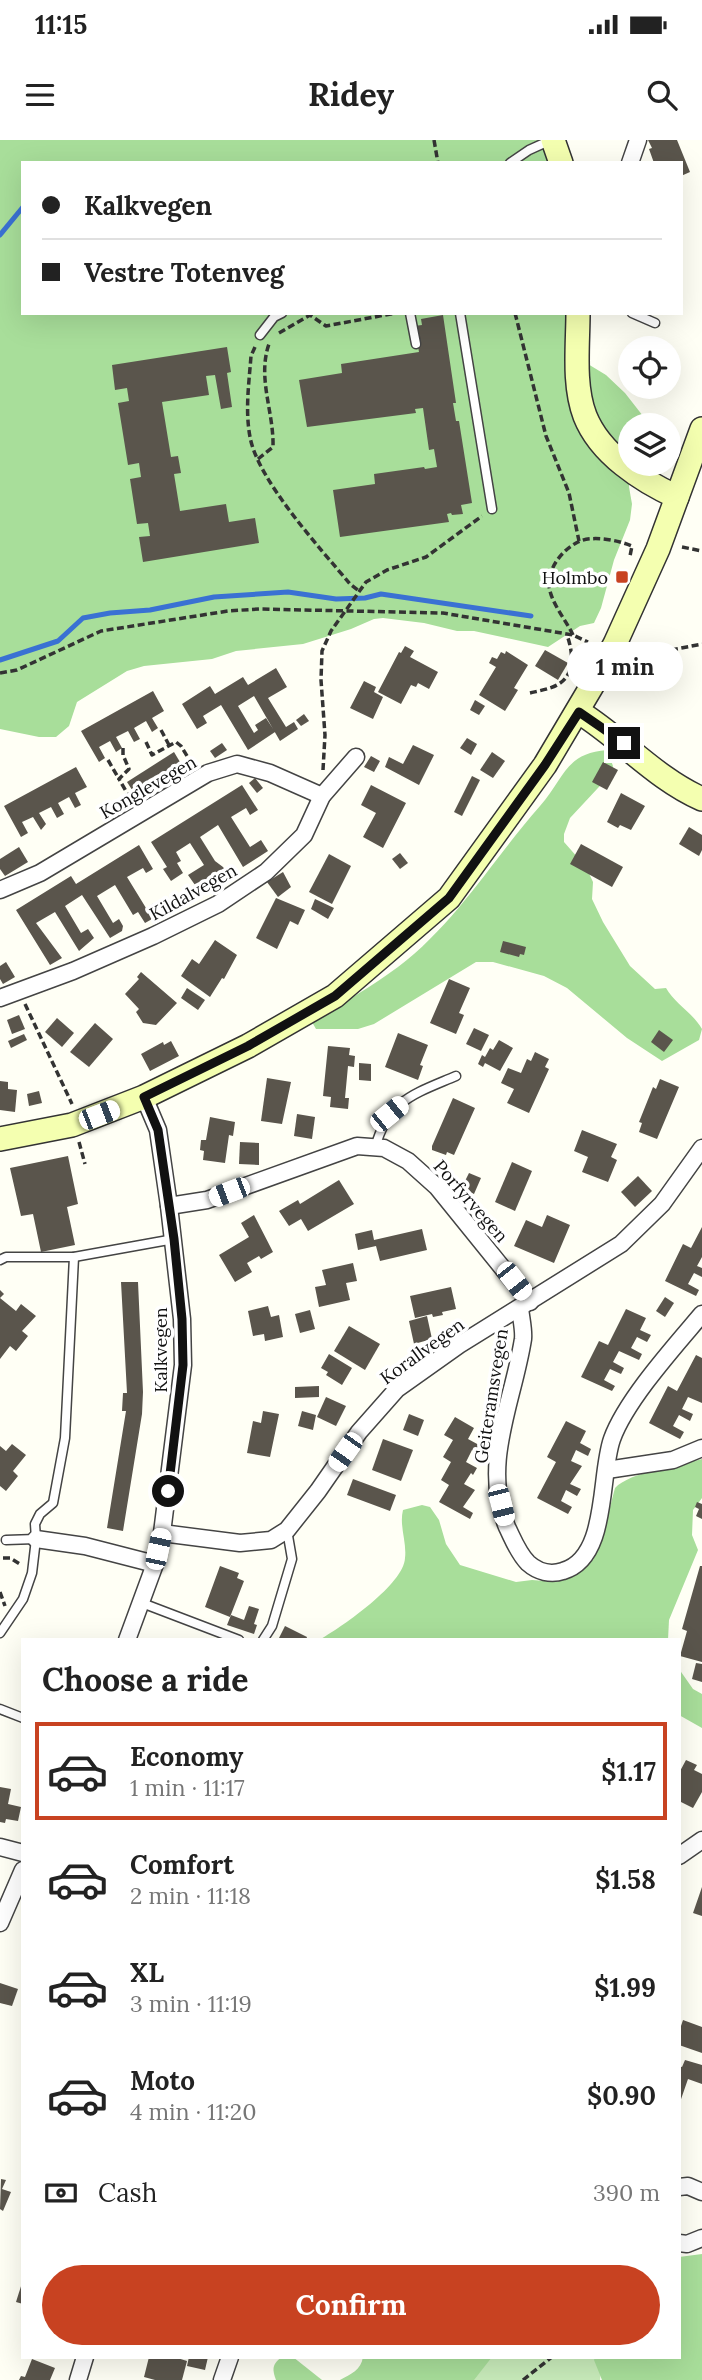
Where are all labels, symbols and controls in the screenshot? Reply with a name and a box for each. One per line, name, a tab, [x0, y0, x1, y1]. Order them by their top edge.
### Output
text: 11:15	[35, 8, 87, 41]
text: Ridey	[308, 74, 394, 115]
icon: menu	[21, 76, 59, 114]
icon: search	[643, 76, 681, 114]
text: Kalkvegen	[84, 189, 212, 222]
text: Vestre Totenveg	[84, 256, 284, 289]
map controls	[618, 336, 681, 476]
button: locate	[618, 336, 681, 399]
button: layers	[618, 413, 681, 476]
place label: Holmbo	[542, 566, 608, 589]
marker: Holmbo	[614, 569, 630, 585]
callout: 1 min	[566, 642, 682, 690]
text: 1 min	[596, 652, 654, 681]
route end	[608, 727, 640, 759]
street label: Konglevegen	[96, 750, 200, 824]
street label: Kildalvegen	[145, 859, 241, 925]
car	[367, 1093, 412, 1135]
car	[76, 1098, 123, 1132]
street label: Porfyrvegen	[429, 1155, 513, 1247]
car	[206, 1175, 253, 1209]
car	[493, 1258, 536, 1304]
street label: Kalkvegen	[149, 1307, 172, 1393]
street label: Korallvegen	[375, 1313, 469, 1389]
street label: Geiteramsvegen	[469, 1327, 513, 1465]
car	[325, 1429, 366, 1475]
route start	[152, 1475, 184, 1507]
car	[486, 1482, 517, 1528]
car	[144, 1526, 173, 1572]
text: Choose a ride	[42, 1659, 249, 1700]
icon: car	[46, 1740, 109, 1803]
text: Economy	[130, 1740, 243, 1773]
text: $1.17	[601, 1755, 656, 1788]
text: 1 min · 11:17	[130, 1773, 245, 1802]
icon: car	[46, 1848, 109, 1911]
text: Comfort	[130, 1848, 234, 1881]
text: $1.58	[595, 1863, 656, 1896]
text: 2 min · 11:18	[130, 1881, 251, 1910]
icon: car	[46, 1956, 109, 2019]
text: XL	[130, 1956, 164, 1989]
text: $1.99	[594, 1971, 656, 2004]
text: 3 min · 11:19	[130, 1989, 252, 2018]
icon: car	[46, 2064, 109, 2127]
text: Moto	[130, 2064, 195, 2097]
text: $0.90	[587, 2079, 656, 2112]
text: 4 min · 11:20	[130, 2097, 256, 2126]
icon: cash	[42, 2174, 80, 2212]
text: Cash	[98, 2176, 157, 2209]
text: 390 m	[593, 2178, 660, 2207]
button: Confirm	[42, 2265, 660, 2345]

